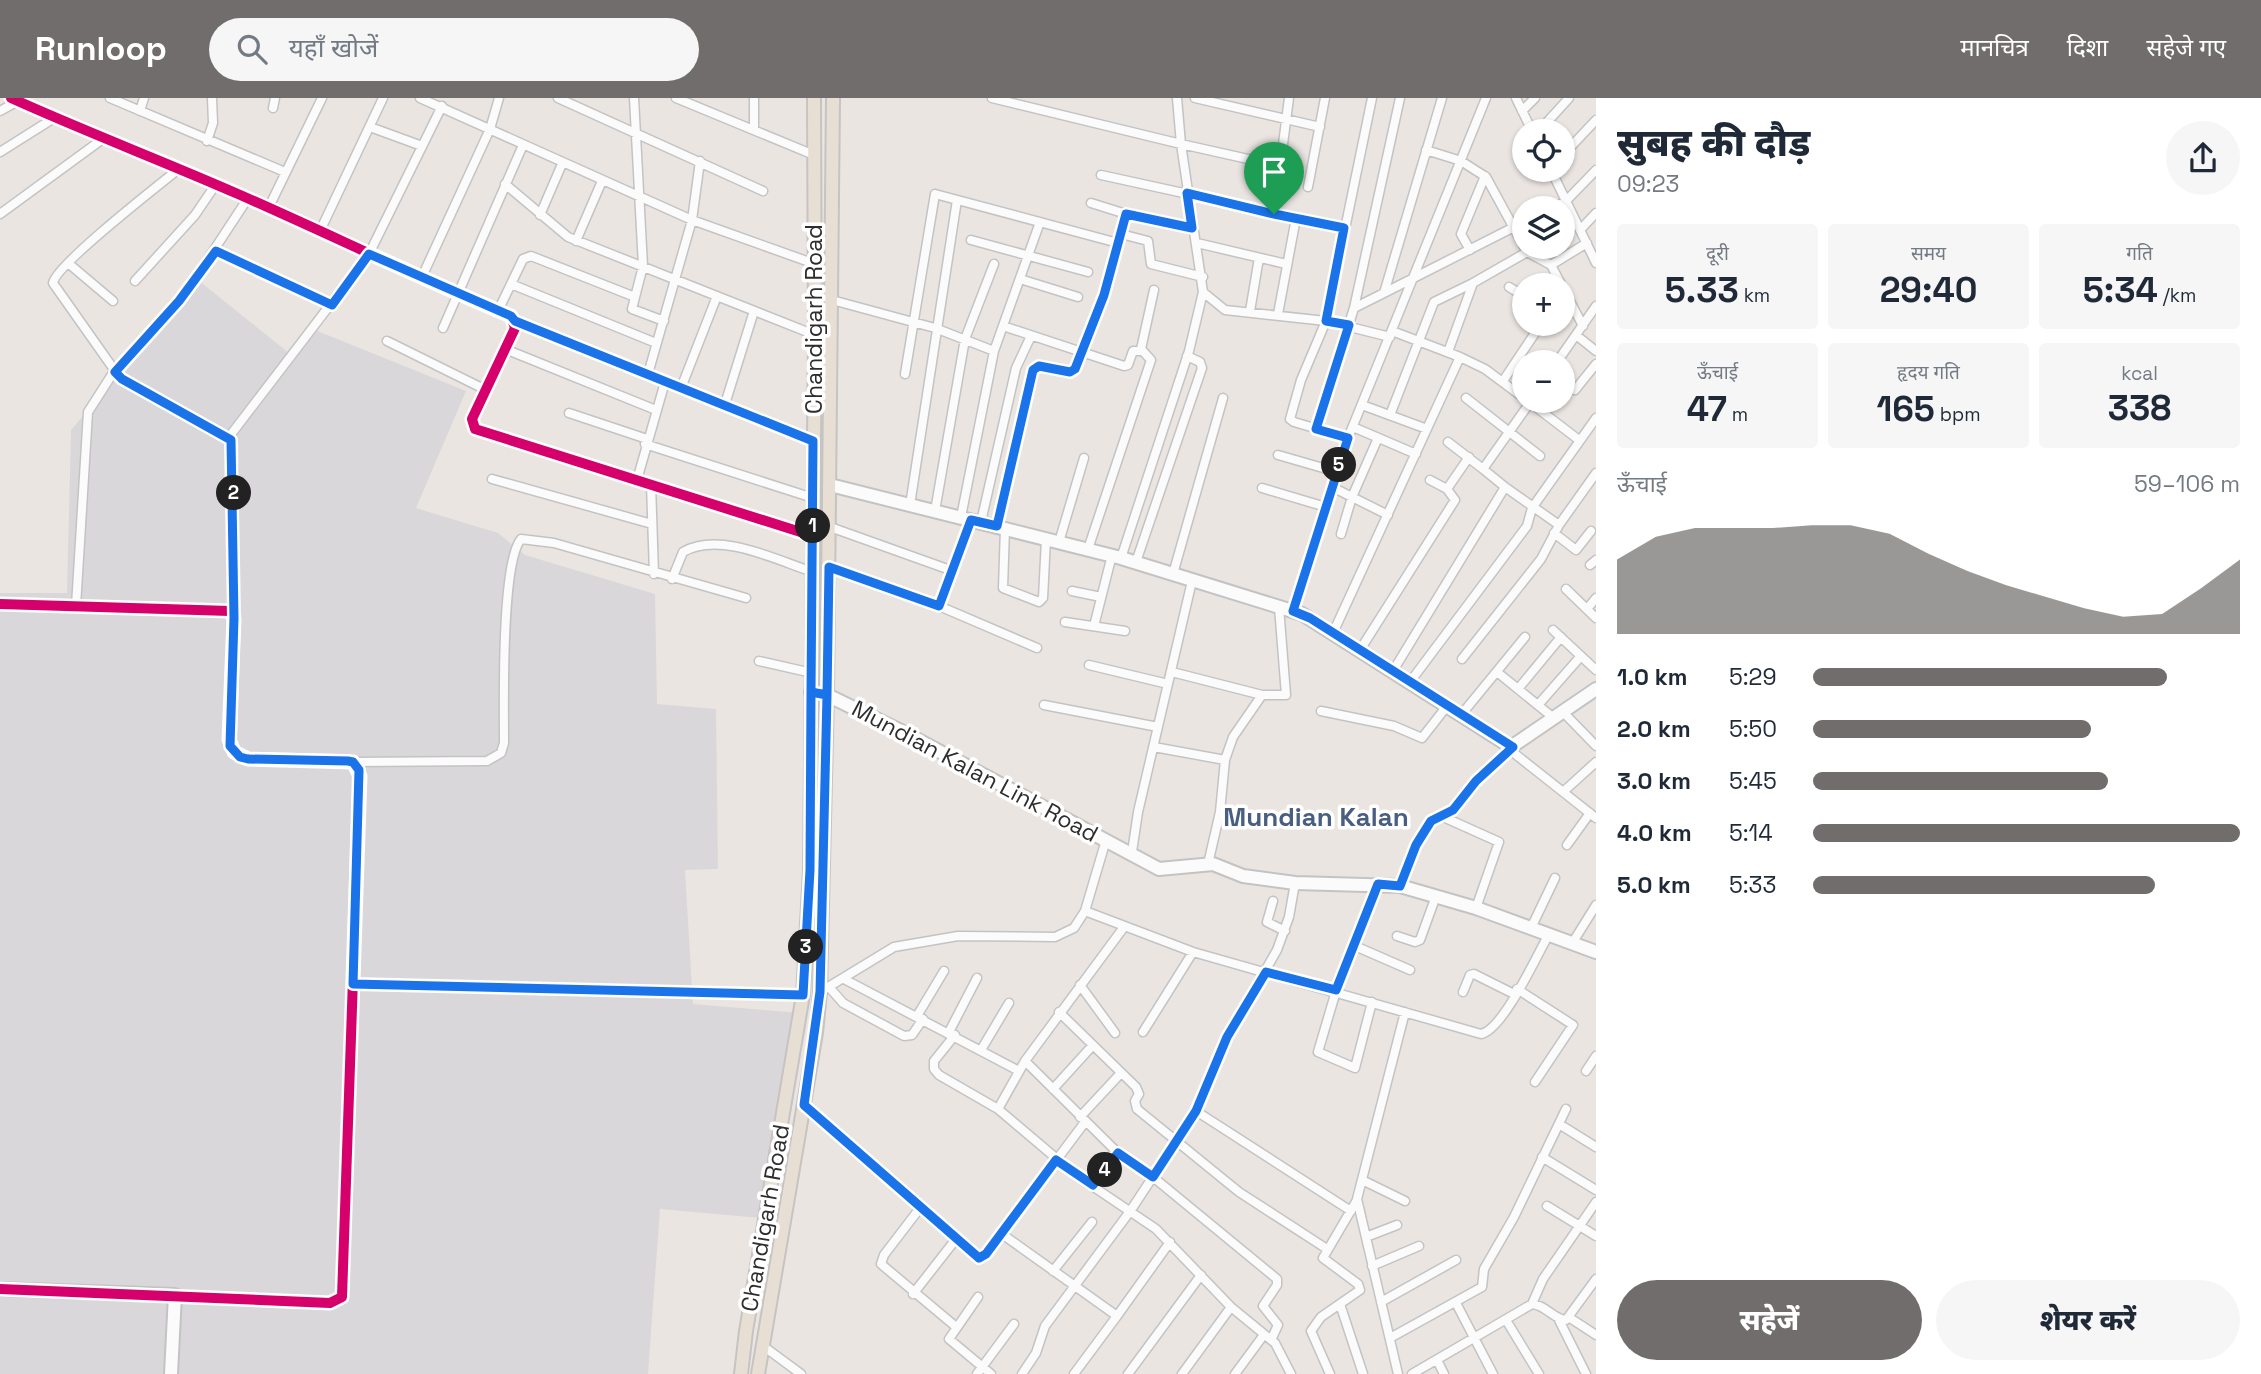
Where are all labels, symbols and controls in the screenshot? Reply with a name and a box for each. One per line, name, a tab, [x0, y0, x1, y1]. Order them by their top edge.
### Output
search box	[209, 18, 699, 81]
text: Runloop	[35, 28, 167, 70]
icon: search	[233, 30, 271, 68]
text: यहाँ खोजें	[289, 31, 378, 65]
text: मानचित्र	[1960, 32, 2029, 63]
text: दिशा	[2067, 32, 2108, 63]
text: सहेजे गए	[2146, 32, 2226, 63]
map controls	[1512, 119, 1575, 413]
button: locate	[1512, 119, 1575, 182]
text: सुबह की दौड़	[1617, 119, 1810, 167]
button: share	[2166, 121, 2240, 195]
pin	[1244, 142, 1304, 214]
icon: arrive	[1255, 153, 1293, 191]
text: 09:23	[1617, 169, 1679, 199]
button: layers	[1512, 196, 1575, 259]
street label: Chandigarh Road	[799, 224, 829, 414]
text: दूरी	[1706, 241, 1729, 266]
text: समय	[1911, 241, 1946, 266]
text: गति	[2126, 241, 2153, 266]
text: 5.33	[1665, 268, 1739, 312]
text: 29:40	[1880, 268, 1977, 312]
text: 5:34	[2083, 268, 2158, 312]
button: +	[1512, 273, 1575, 336]
text: km	[1739, 283, 1770, 308]
text: /km	[2158, 283, 2196, 308]
button: −	[1512, 350, 1575, 413]
text: ऊँचाई	[1697, 360, 1738, 385]
text: हृदय गति	[1897, 360, 1960, 385]
text: kcal	[2121, 361, 2158, 386]
text: 338	[2108, 386, 2171, 430]
text: 47	[1687, 387, 1727, 431]
text: 165	[1876, 387, 1935, 431]
text: m	[1727, 402, 1748, 427]
text: bpm	[1935, 402, 1981, 427]
pin: 5	[1322, 448, 1356, 482]
text: 5	[1333, 452, 1344, 477]
text: ऊँचाई	[1617, 469, 1667, 499]
text: 59–106 m	[2134, 469, 2240, 499]
pin: 2	[216, 476, 252, 510]
text: 2	[228, 480, 239, 505]
pin: 1	[796, 508, 830, 544]
text: 1	[808, 513, 817, 538]
text: 1.0 km	[1617, 662, 1687, 692]
text: 5:29	[1729, 662, 1776, 692]
street label: Mundian Kalan Link Road	[847, 693, 1103, 849]
text: 2.0 km	[1617, 714, 1691, 744]
text: 5:50	[1729, 714, 1777, 744]
text: 3.0 km	[1617, 766, 1691, 796]
text: 5:45	[1729, 766, 1777, 796]
district label: Mundian Kalan	[1223, 800, 1409, 834]
text: 4.0 km	[1617, 818, 1692, 848]
text: 5:14	[1729, 818, 1773, 848]
text: 5.0 km	[1617, 870, 1691, 900]
text: 5:33	[1729, 870, 1776, 900]
pin: 3	[788, 930, 824, 964]
text: 3	[800, 934, 811, 959]
street label: Chandigarh Road	[734, 1122, 796, 1314]
pin: 4	[1088, 1152, 1122, 1188]
text: 4	[1098, 1157, 1111, 1182]
button: सहेजें	[1617, 1280, 1922, 1360]
button: शेयर करें	[1936, 1280, 2240, 1360]

